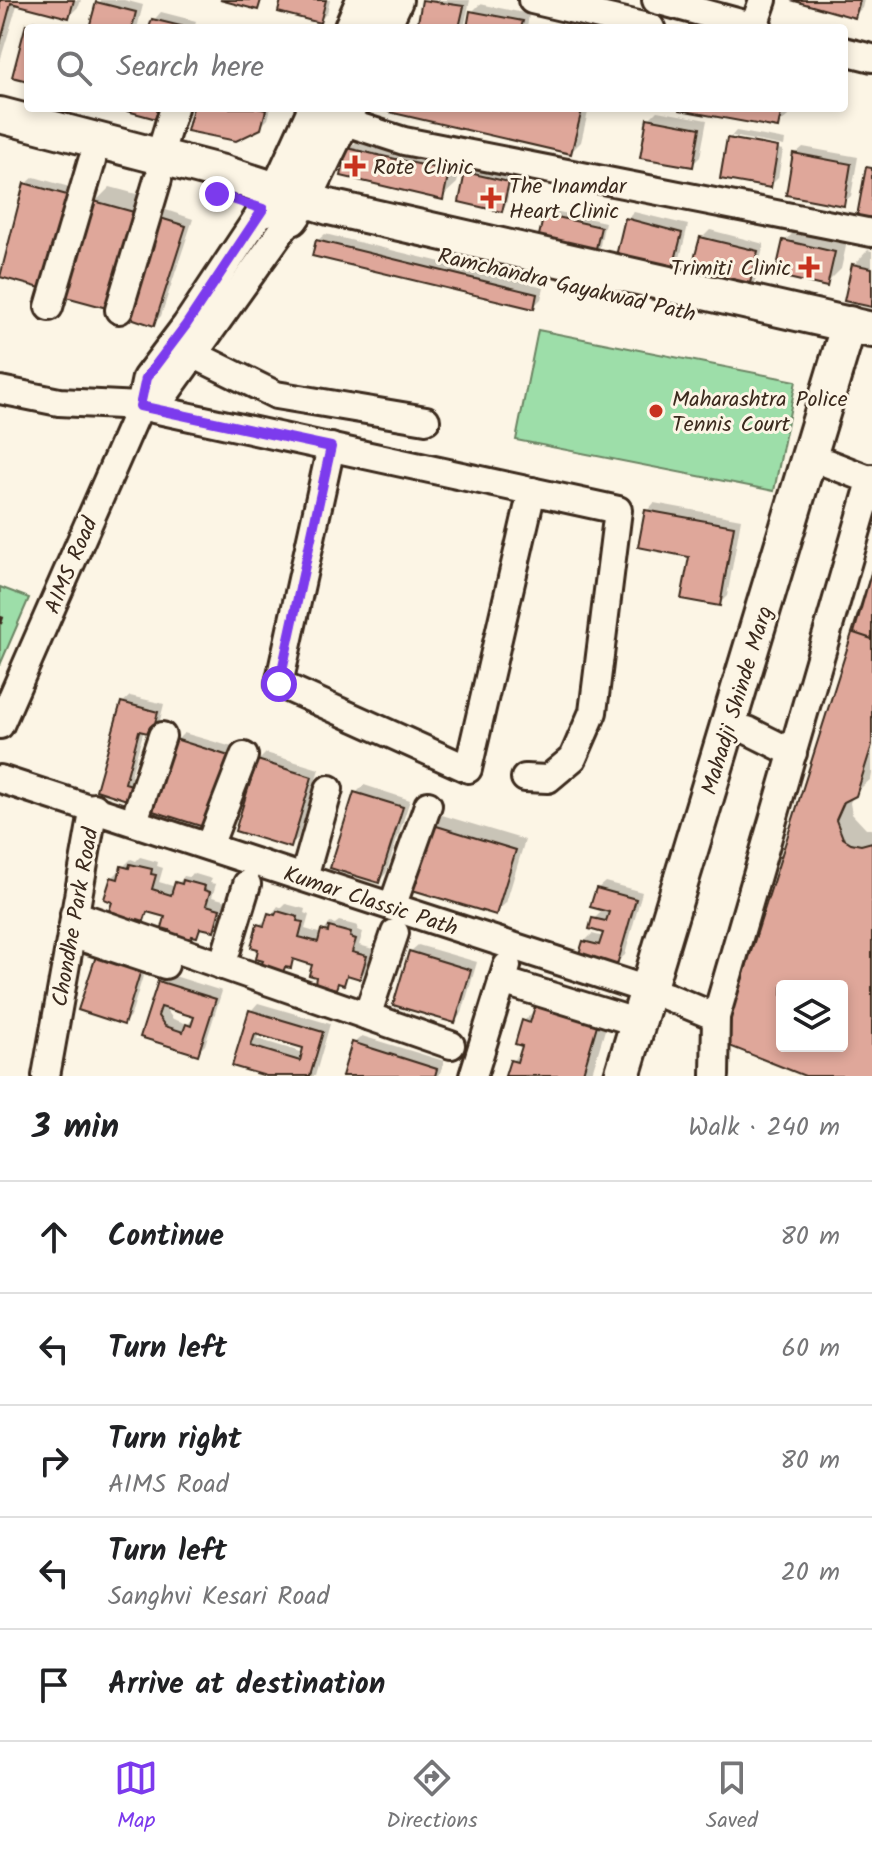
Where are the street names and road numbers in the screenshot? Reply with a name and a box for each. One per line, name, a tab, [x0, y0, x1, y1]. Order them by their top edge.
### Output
street label: Ramchandra Gayakwad Path	[434, 240, 699, 333]
street label: AIMS Road	[36, 511, 109, 620]
street label: Mahadji Shinde Marg	[693, 602, 784, 800]
street label: Chondhe Park Road	[44, 824, 110, 1010]
street label: Kumar Classic Path	[278, 858, 462, 947]

